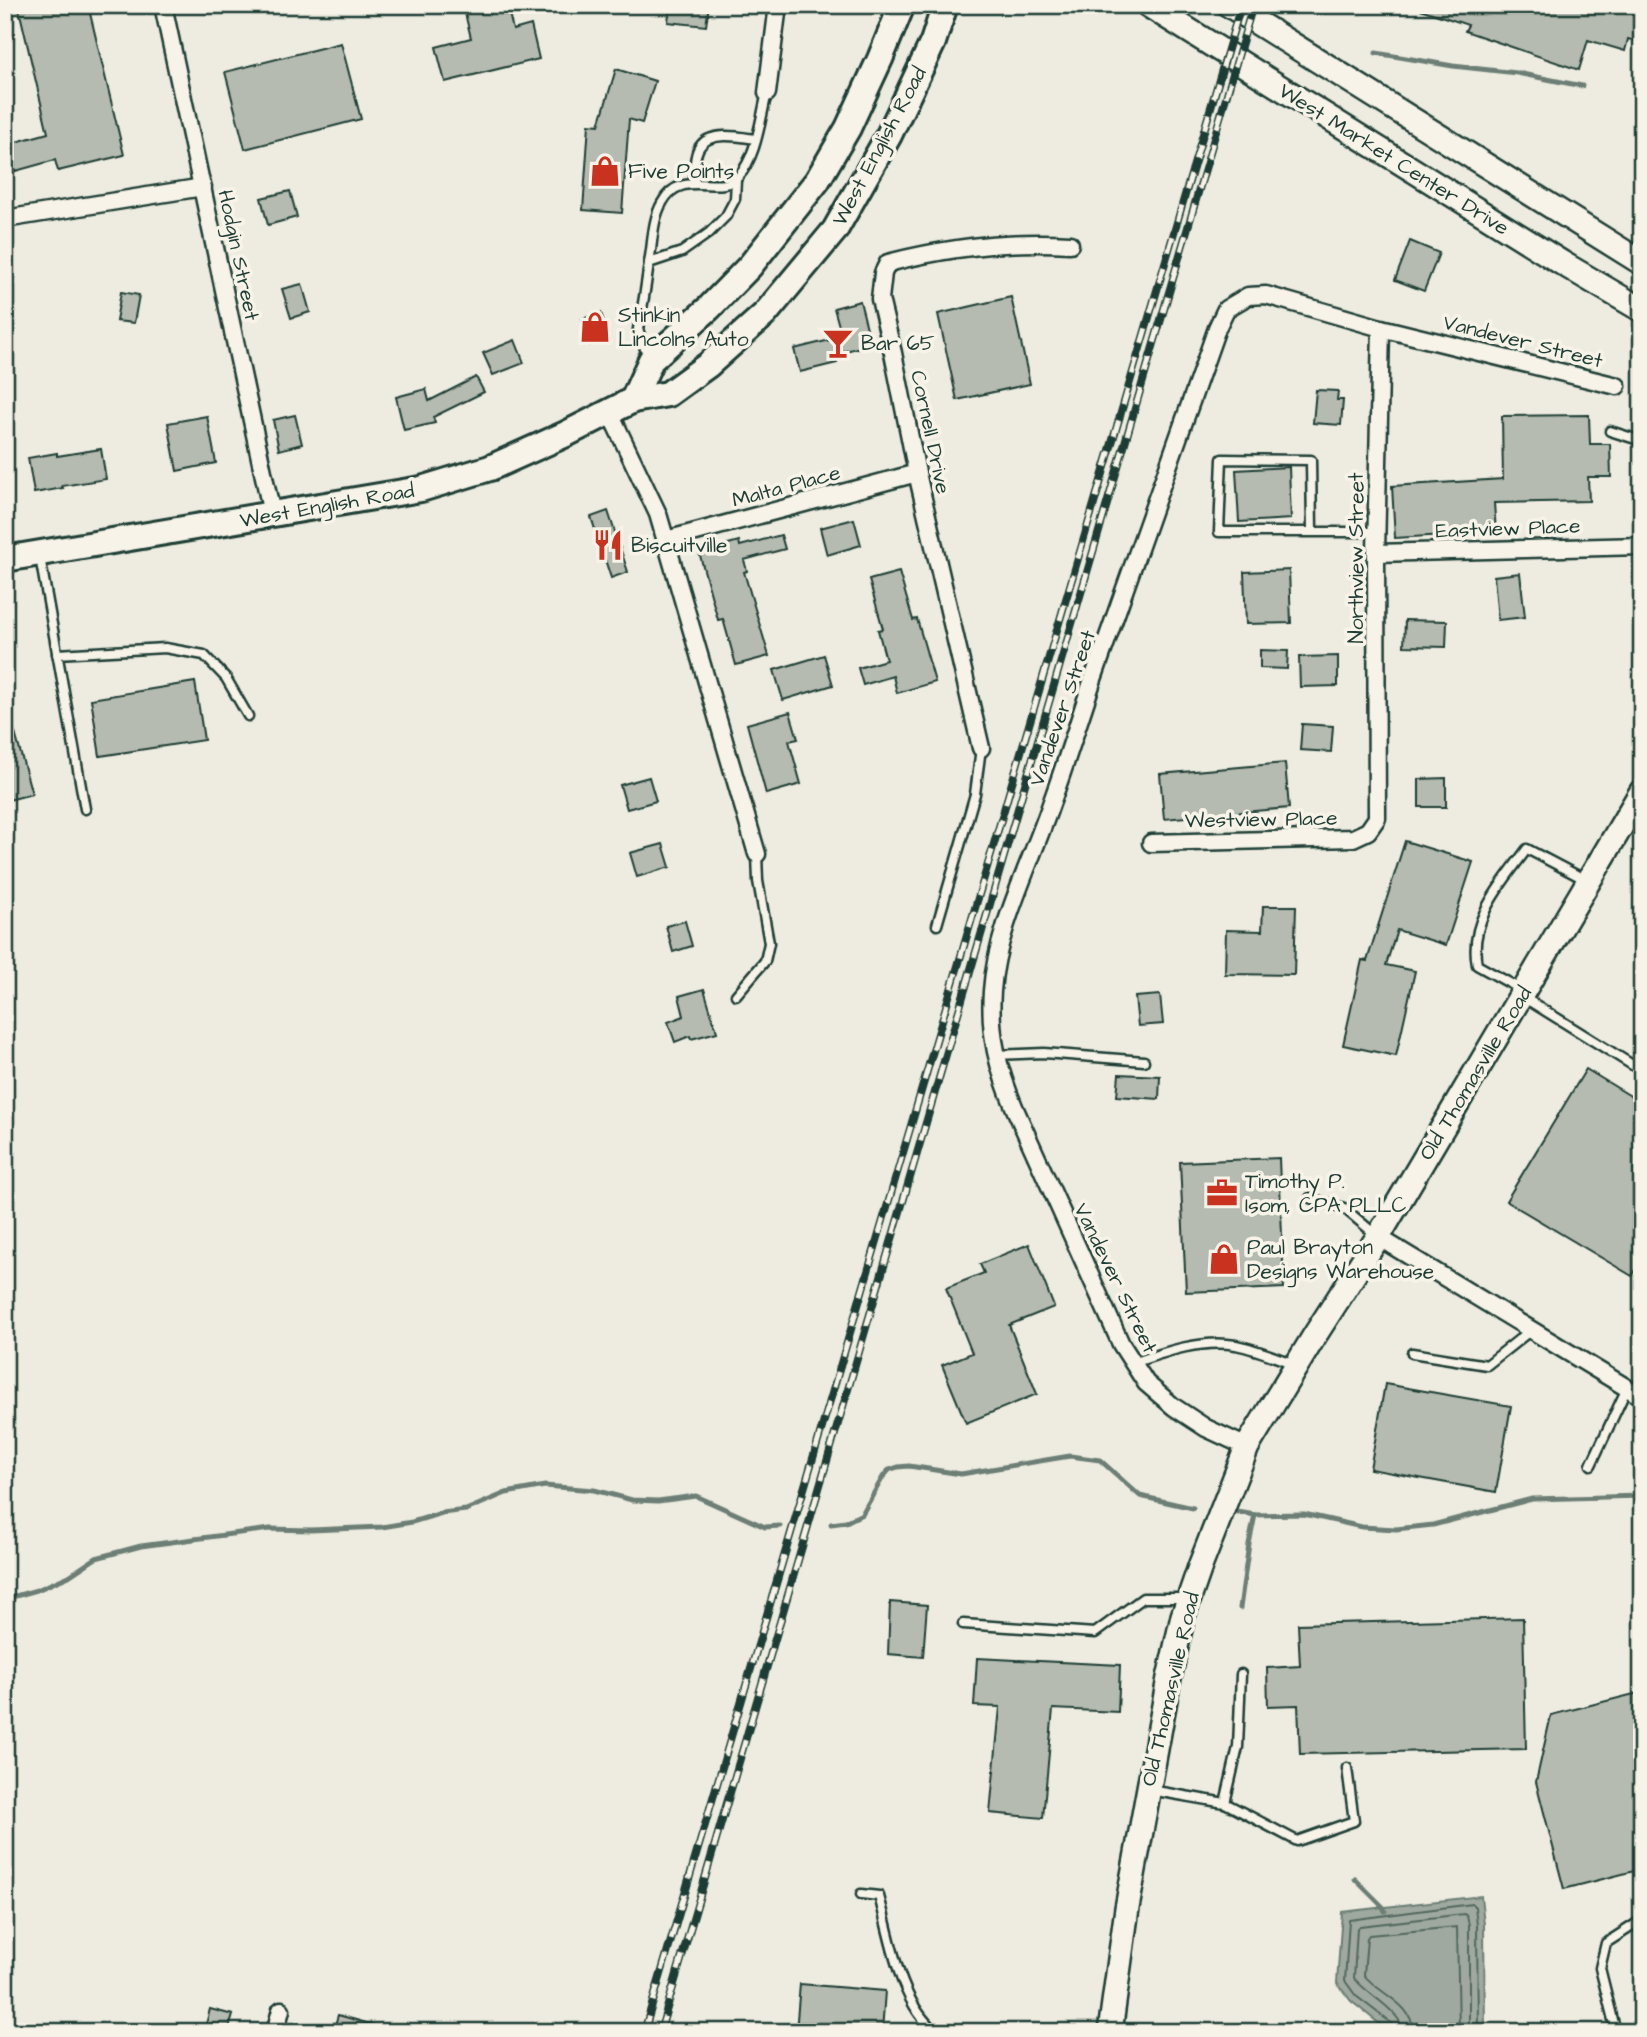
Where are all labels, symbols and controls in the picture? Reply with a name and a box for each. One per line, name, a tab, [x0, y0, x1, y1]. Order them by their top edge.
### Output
street label: West English Road	[825, 61, 936, 232]
street label: West Market Center Drive	[1273, 76, 1514, 242]
shop icon: Five Points	[588, 154, 622, 188]
place label: Five Points	[628, 157, 734, 186]
street label: Hodgin Street	[209, 187, 267, 324]
place label: Stinkin Lincolns Auto	[618, 301, 749, 354]
street label: Vandever Street	[1440, 308, 1606, 375]
shop icon: Stinkin Lincolns Auto	[578, 310, 612, 344]
bar icon: Bar 65	[821, 326, 855, 360]
place label: Bar 65	[861, 329, 935, 358]
street label: Cornell Drive	[903, 368, 958, 497]
street label: Malta Place	[729, 458, 843, 515]
street label: Northview Street	[1342, 472, 1371, 644]
street label: West English Road	[238, 476, 417, 537]
street label: Eastview Place	[1435, 511, 1581, 546]
restaurant icon: Biscuitville	[591, 528, 625, 562]
place label: Biscuitville	[631, 531, 727, 560]
street label: Vandever Street	[1022, 626, 1103, 790]
street label: Westview Place	[1184, 804, 1338, 835]
street label: Old Thomasville Road	[1412, 981, 1539, 1166]
place label: Timothy P. Isom, CPA PLLC	[1245, 1167, 1407, 1220]
office icon: Timothy P. Isom, CPA PLLC	[1205, 1176, 1239, 1210]
street label: Vandever Street	[1067, 1198, 1165, 1359]
place label: Paul Brayton Designs Warehouse	[1247, 1233, 1434, 1288]
shop icon: Paul Brayton Designs Warehouse	[1207, 1242, 1241, 1276]
street label: Old Thomasville Road	[1134, 1589, 1207, 1789]

